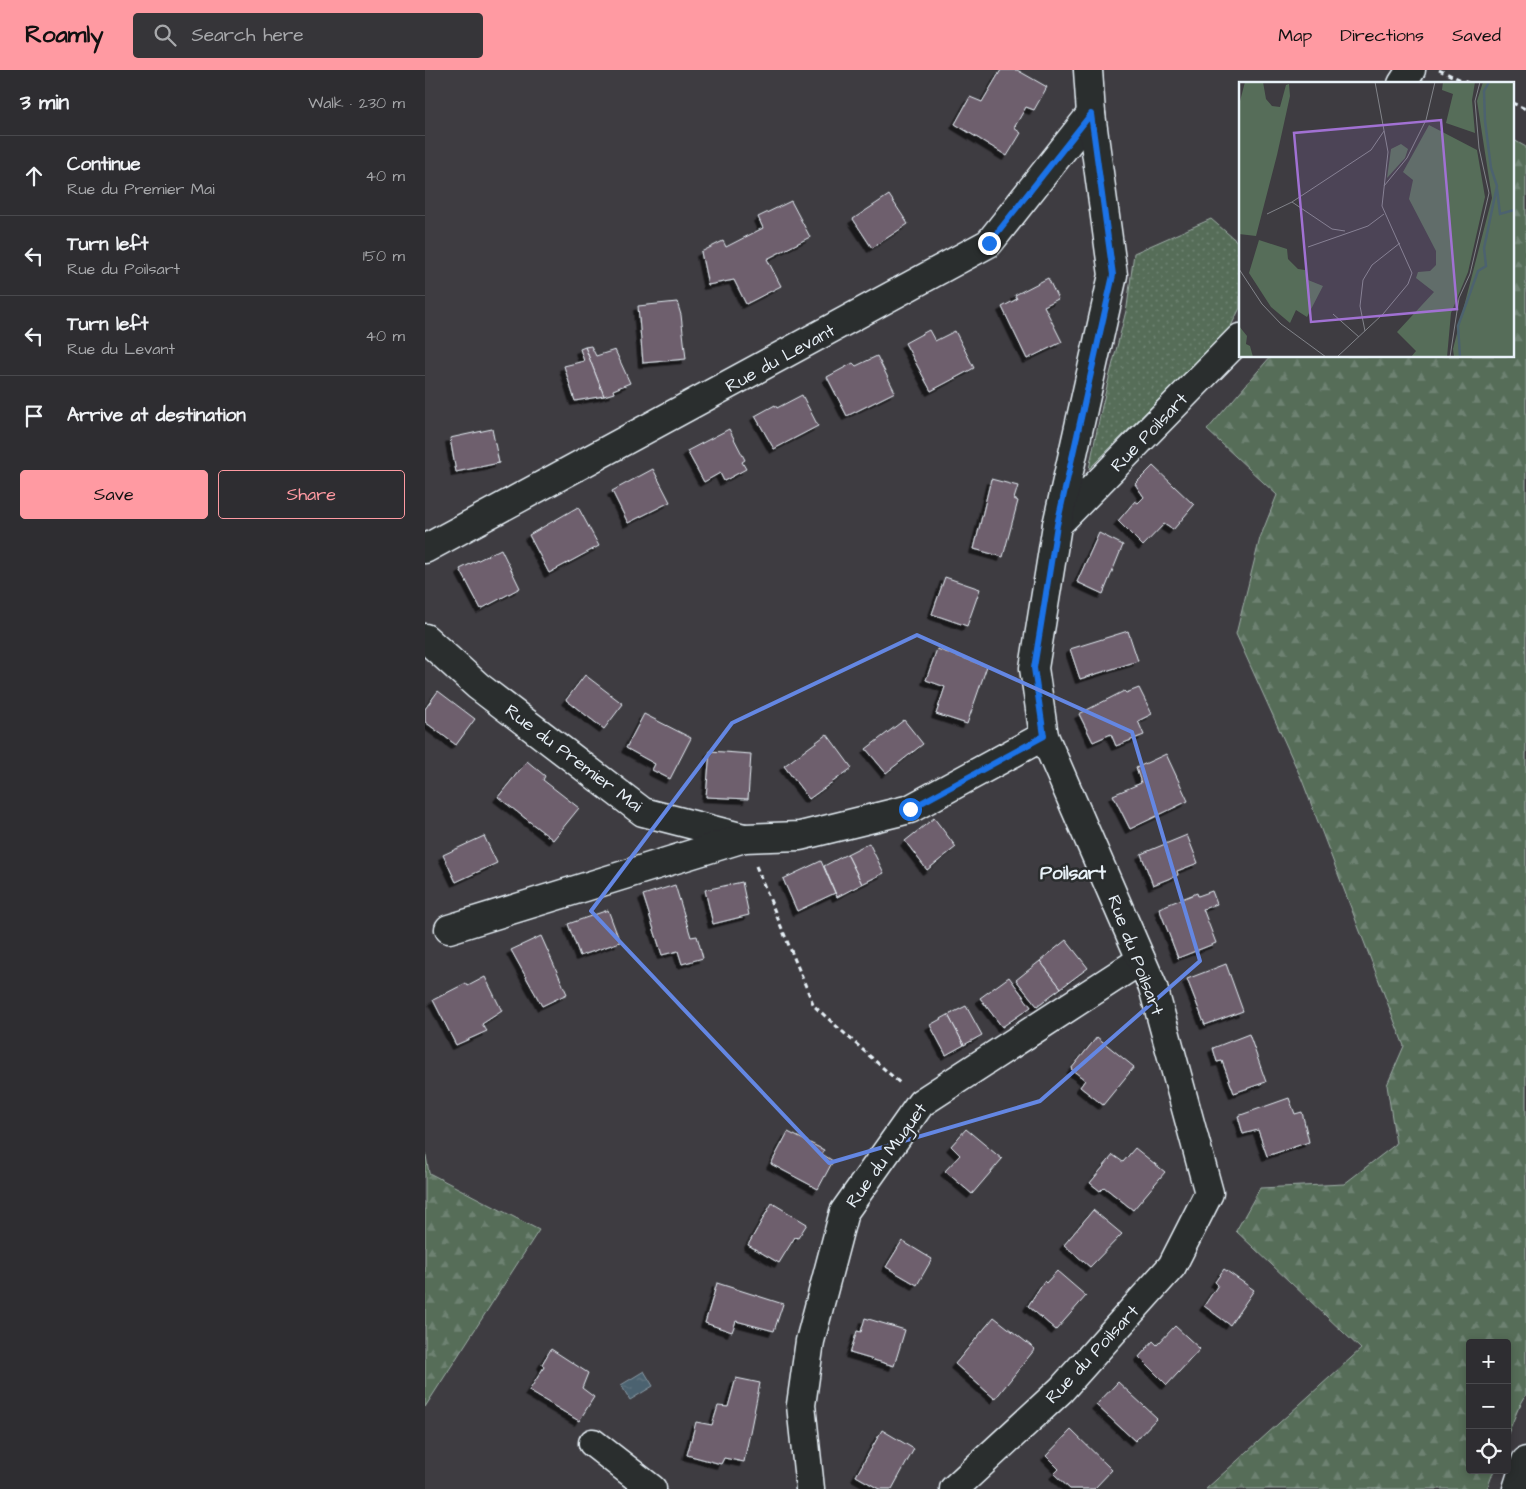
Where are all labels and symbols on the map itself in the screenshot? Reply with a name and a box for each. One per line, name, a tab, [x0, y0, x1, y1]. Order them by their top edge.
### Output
inset map	[1239, 82, 1513, 358]
route end	[978, 232, 1001, 255]
street label: Rue du Levant	[721, 318, 840, 399]
street label: Rue Poilsart	[1105, 387, 1194, 478]
street label: Rue du Premier Mai	[500, 698, 648, 819]
route start	[899, 798, 922, 821]
district label: Poilsart	[1040, 860, 1106, 887]
street label: Rue du Poilsart	[1101, 891, 1170, 1020]
street label: Rue du Muguet	[840, 1097, 934, 1213]
street label: Rue du Poilsart	[1040, 1299, 1145, 1409]

